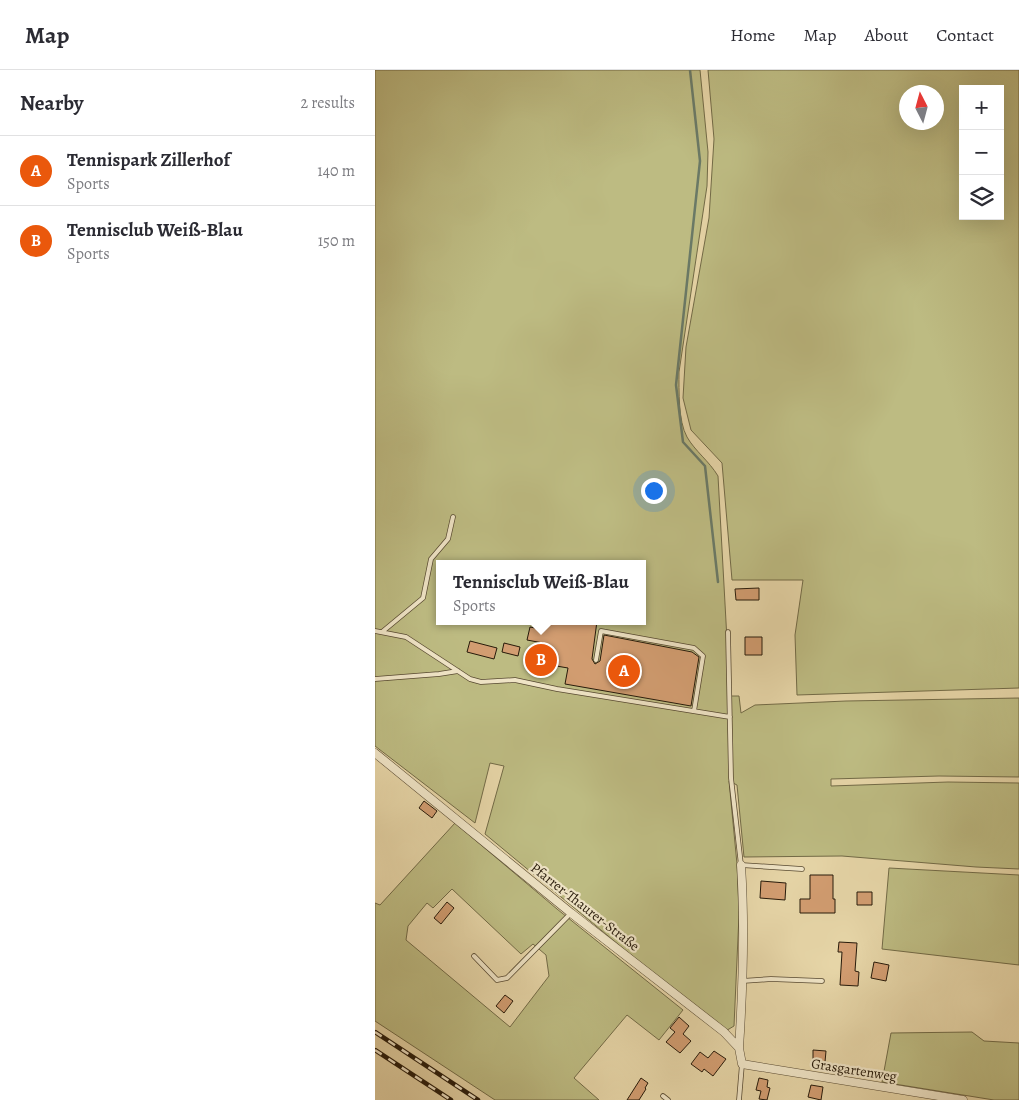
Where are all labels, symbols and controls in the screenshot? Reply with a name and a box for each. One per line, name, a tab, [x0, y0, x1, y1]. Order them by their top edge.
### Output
text: Map	[25, 19, 69, 51]
text: Home	[730, 23, 775, 47]
text: Map	[803, 23, 836, 47]
text: About	[864, 23, 908, 47]
text: Contact	[936, 23, 994, 47]
north arrow	[899, 85, 944, 130]
map controls	[959, 85, 1004, 220]
button: +	[959, 85, 1004, 130]
text: Nearby	[20, 89, 83, 117]
text: 2 results	[300, 92, 355, 114]
button: −	[959, 130, 1004, 175]
text: Tennispark Zillerhof	[67, 147, 230, 173]
text: A	[31, 160, 41, 182]
text: 140 m	[317, 160, 355, 182]
text: Sports	[67, 173, 110, 195]
button: layers	[959, 175, 1004, 220]
text: Tennisclub Weiß-Blau	[67, 217, 243, 243]
text: B	[31, 230, 41, 252]
text: 150 m	[318, 230, 355, 252]
text: Sports	[67, 243, 110, 265]
your location	[641, 478, 667, 504]
popup	[436, 560, 646, 625]
text: Tennisclub Weiß-Blau	[453, 569, 629, 595]
text: Sports	[453, 595, 496, 617]
pin: B	[525, 641, 557, 679]
pin: A	[608, 652, 640, 690]
street label: Pfarrer-Thaurer-Straße	[527, 859, 643, 955]
street label: Grasgartenweg	[810, 1054, 898, 1086]

